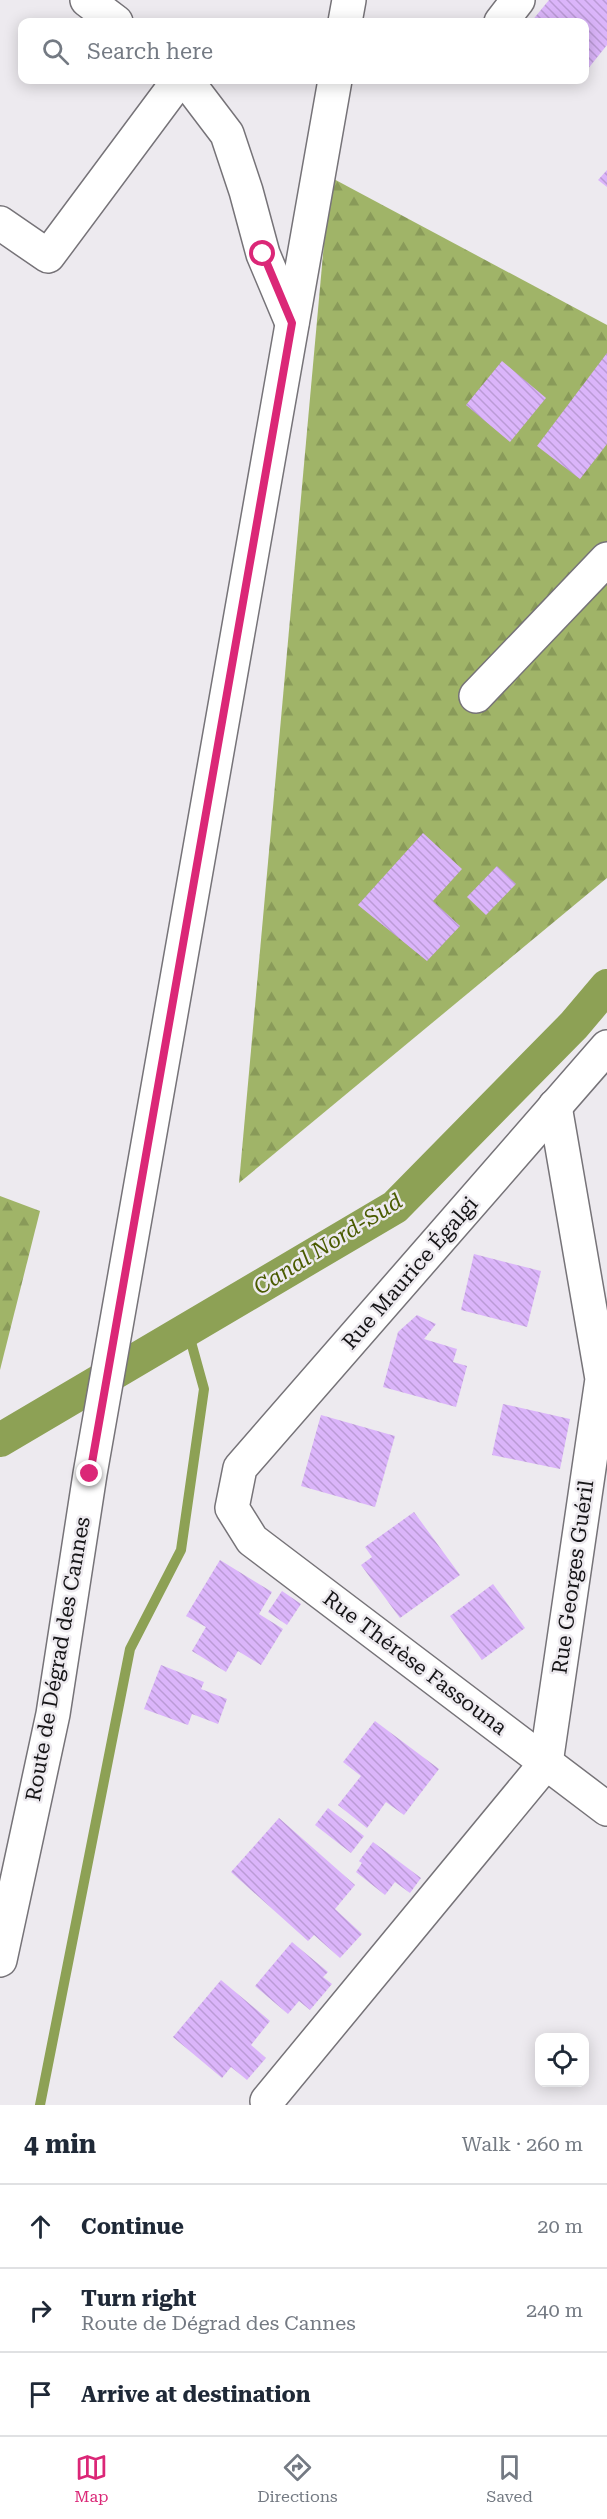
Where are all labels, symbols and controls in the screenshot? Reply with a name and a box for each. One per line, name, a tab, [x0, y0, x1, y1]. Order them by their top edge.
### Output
search box	[18, 18, 589, 84]
icon: search	[39, 35, 72, 68]
text: Search here	[87, 39, 213, 64]
route start	[249, 240, 275, 266]
water label: Canal Nord-Sud	[249, 1188, 407, 1300]
street label: Rue Maurice Égalgi	[337, 1191, 483, 1354]
route end	[76, 1460, 102, 1486]
street label: Rue Georges Guéril	[548, 1478, 599, 1675]
street label: Route de Dégrad des Cannes	[21, 1515, 95, 1803]
street label: Rue Thérèse Fassouna	[319, 1586, 512, 1740]
map controls	[535, 2033, 589, 2087]
button: locate	[535, 2033, 589, 2087]
text: 4 min	[24, 2129, 96, 2159]
text: Walk · 260 m	[462, 2132, 583, 2156]
icon: ahead	[24, 2210, 57, 2243]
text: Continue	[81, 2214, 184, 2239]
text: 20 m	[537, 2214, 583, 2238]
text: Turn right	[81, 2286, 196, 2311]
icon: right	[24, 2294, 57, 2327]
text: 240 m	[526, 2298, 583, 2322]
text: Route de Dégrad des Cannes	[81, 2311, 356, 2335]
icon: arrive	[24, 2378, 57, 2411]
text: Arrive at destination	[81, 2382, 310, 2407]
tab: Map	[74, 2451, 109, 2506]
tab: Directions	[257, 2451, 338, 2506]
tab: Saved	[486, 2451, 533, 2506]

